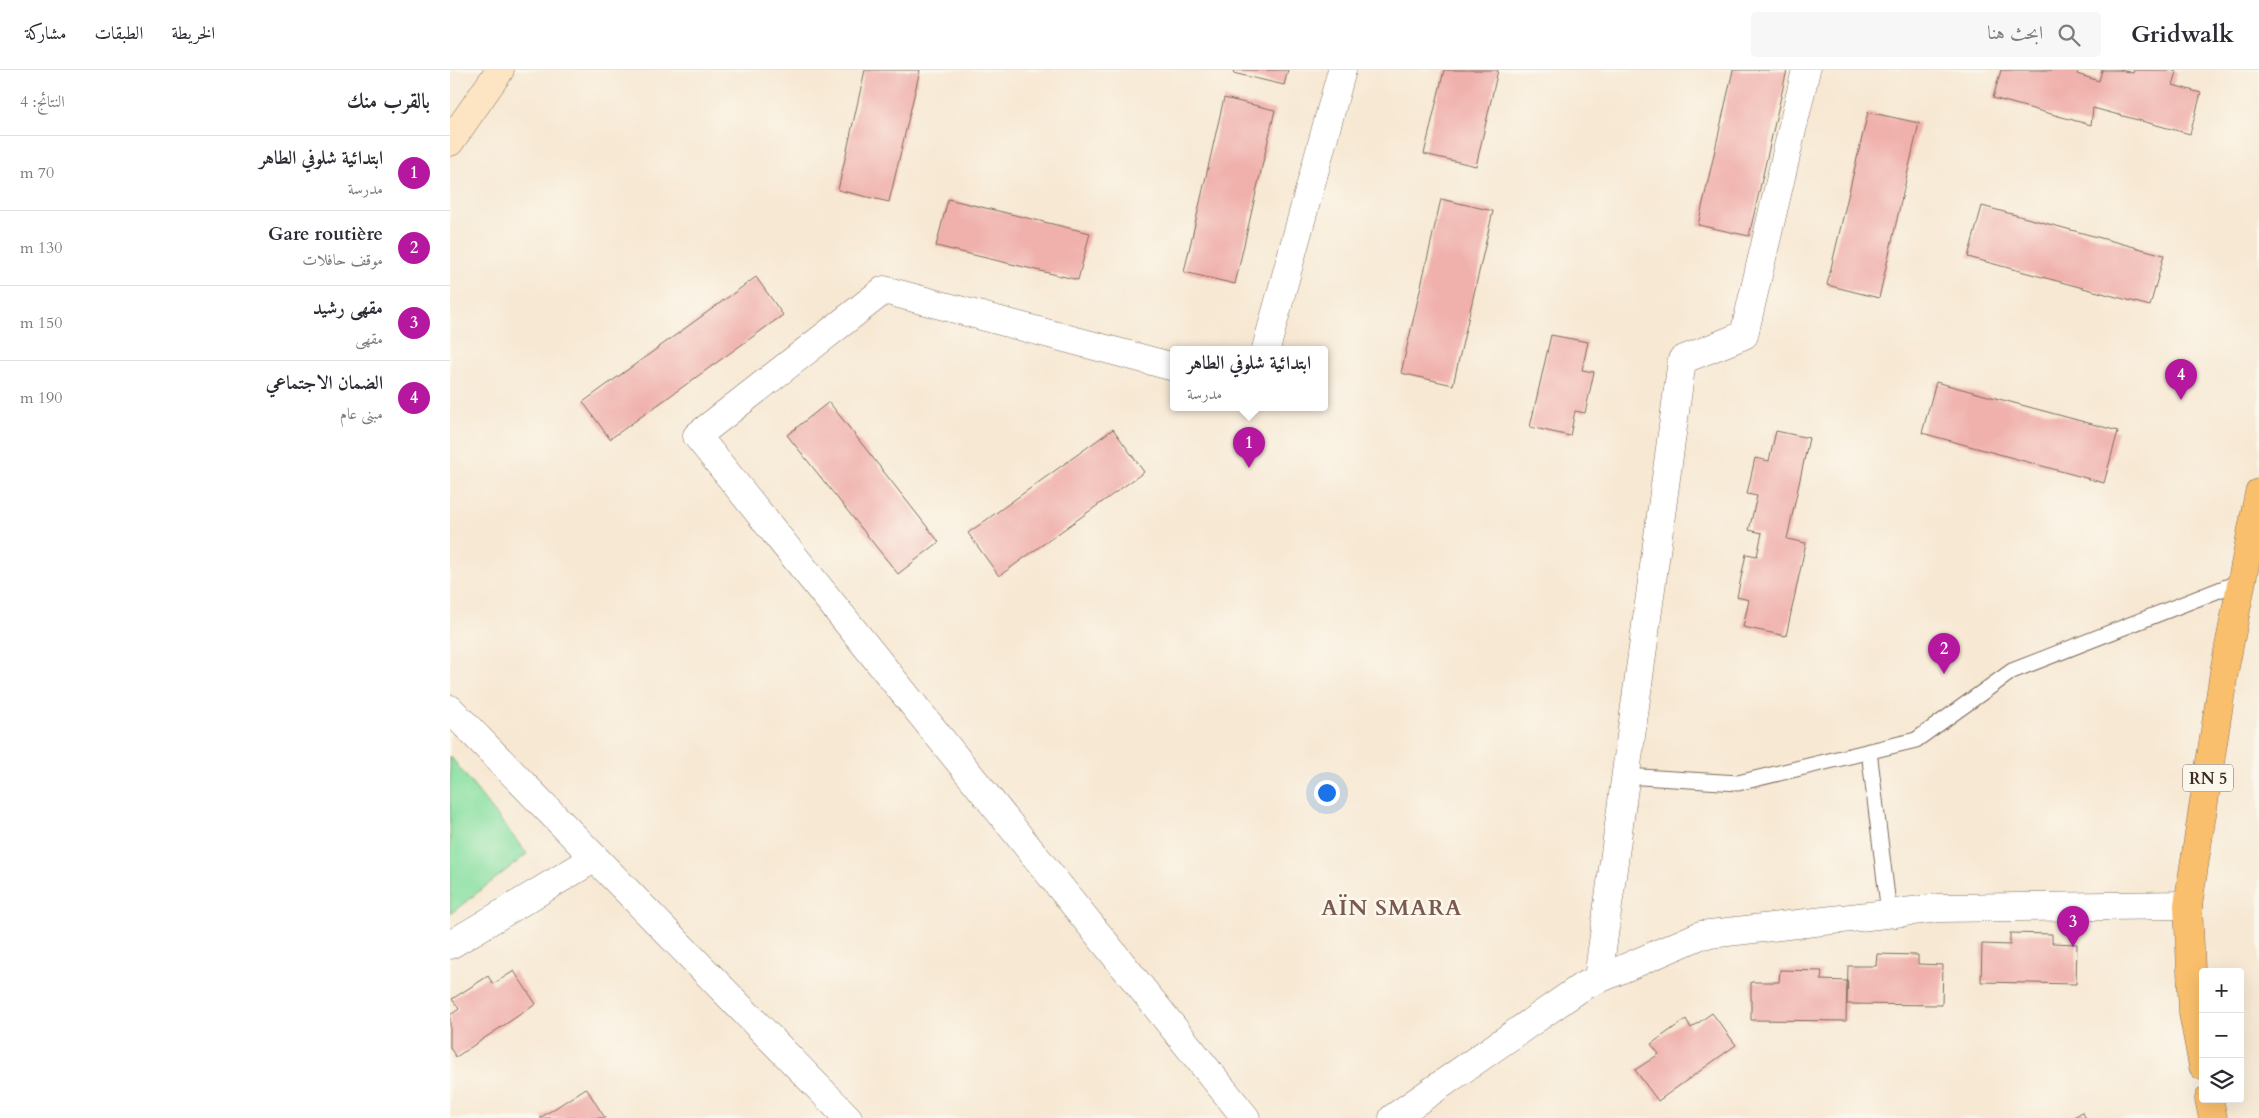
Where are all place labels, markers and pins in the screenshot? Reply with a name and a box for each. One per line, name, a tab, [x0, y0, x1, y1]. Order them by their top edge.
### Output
pin: 4	[2165, 359, 2197, 400]
pin: 1	[1233, 427, 1265, 468]
pin: 2	[1928, 633, 1960, 674]
pin: 3	[2057, 906, 2089, 947]

